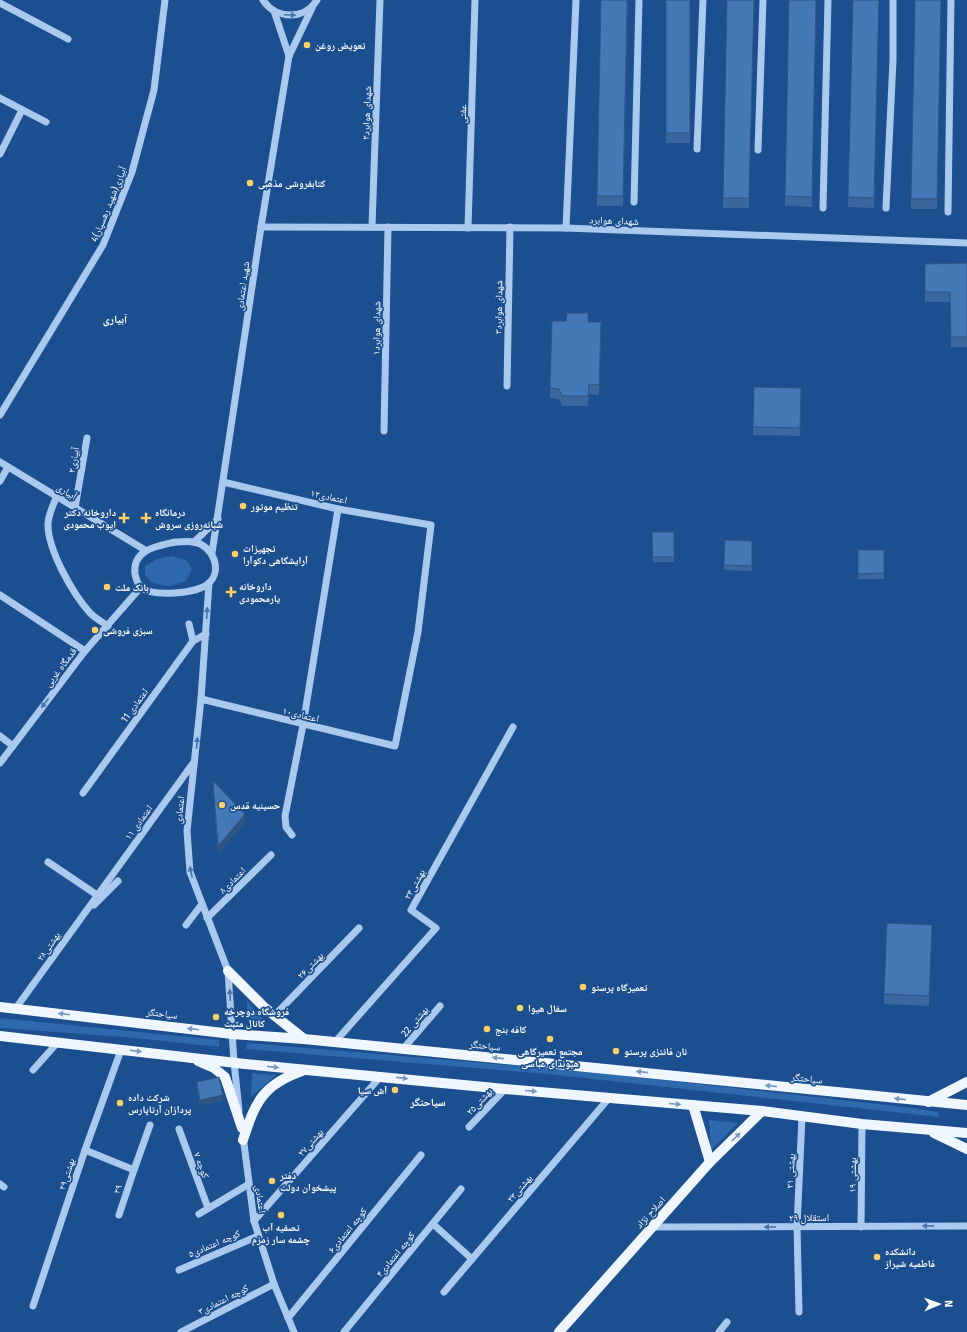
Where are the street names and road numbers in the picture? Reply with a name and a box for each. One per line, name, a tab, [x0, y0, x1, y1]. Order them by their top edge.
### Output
street label: شهدای هوابرد۲	[360, 85, 374, 140]
street label: عفتی	[457, 104, 469, 124]
street label: 4آبیاری(شهید رهسپار)	[87, 164, 130, 244]
street label: شهدای هوابرد	[589, 214, 639, 228]
street label: شهید اعتمادی	[234, 260, 252, 311]
street label: ۳شهدای هوابرد	[493, 280, 505, 334]
street label: شهدای هوابرد۱	[371, 301, 383, 355]
street label: آبیاری۲	[66, 446, 82, 474]
street label: آبیاری	[54, 481, 79, 503]
street label: اعتمادی۱۲	[309, 487, 348, 507]
street label: قدمگاه غربی	[42, 646, 79, 690]
street label: 11 اعتمادی	[118, 686, 151, 725]
street label: اعتمادی۱۰	[281, 705, 320, 725]
street label: اعتمادی	[173, 796, 187, 825]
street label: ۱۱ اعتمادی	[122, 803, 155, 842]
street label: اعتمادی۸	[217, 865, 248, 896]
street label: ۲۴بهشتی	[402, 867, 428, 902]
street label: ۲۸بهشتی	[35, 930, 63, 963]
street label: ۲۶بهشتی	[295, 950, 327, 982]
street label: 22 بهشتی	[399, 1004, 431, 1039]
street label: سیاحتگر	[145, 1006, 179, 1022]
street label: سیاحتگر	[468, 1038, 501, 1054]
street label: سیاحتگر	[790, 1071, 823, 1087]
street label: ۲۵بهشتی	[464, 1085, 495, 1118]
street label: ۲۷بهشتی	[296, 1126, 326, 1159]
street label: کوچه ۷	[191, 1151, 211, 1180]
street label: ۲۱ بهشتی	[784, 1153, 798, 1189]
street label: ۲۹بهشتی	[56, 1157, 78, 1192]
street label: ۱۹ بهشتی	[847, 1157, 859, 1193]
street label: ۲۳بهشتی	[505, 1172, 535, 1205]
street label: ۲۹	[111, 1183, 125, 1196]
street label: اعتمادی	[252, 1184, 268, 1214]
street label: اصلاح نژاد	[633, 1194, 668, 1231]
street label: کوچه اعتمادی۶	[326, 1206, 370, 1256]
street label: ۲۹ استقلال	[789, 1212, 829, 1224]
street label: کوچه اعتمادی۵	[187, 1228, 242, 1260]
street label: کوچه اعتمادی۴	[374, 1230, 418, 1280]
street label: کوچه اعتمادی۳	[196, 1282, 251, 1318]

